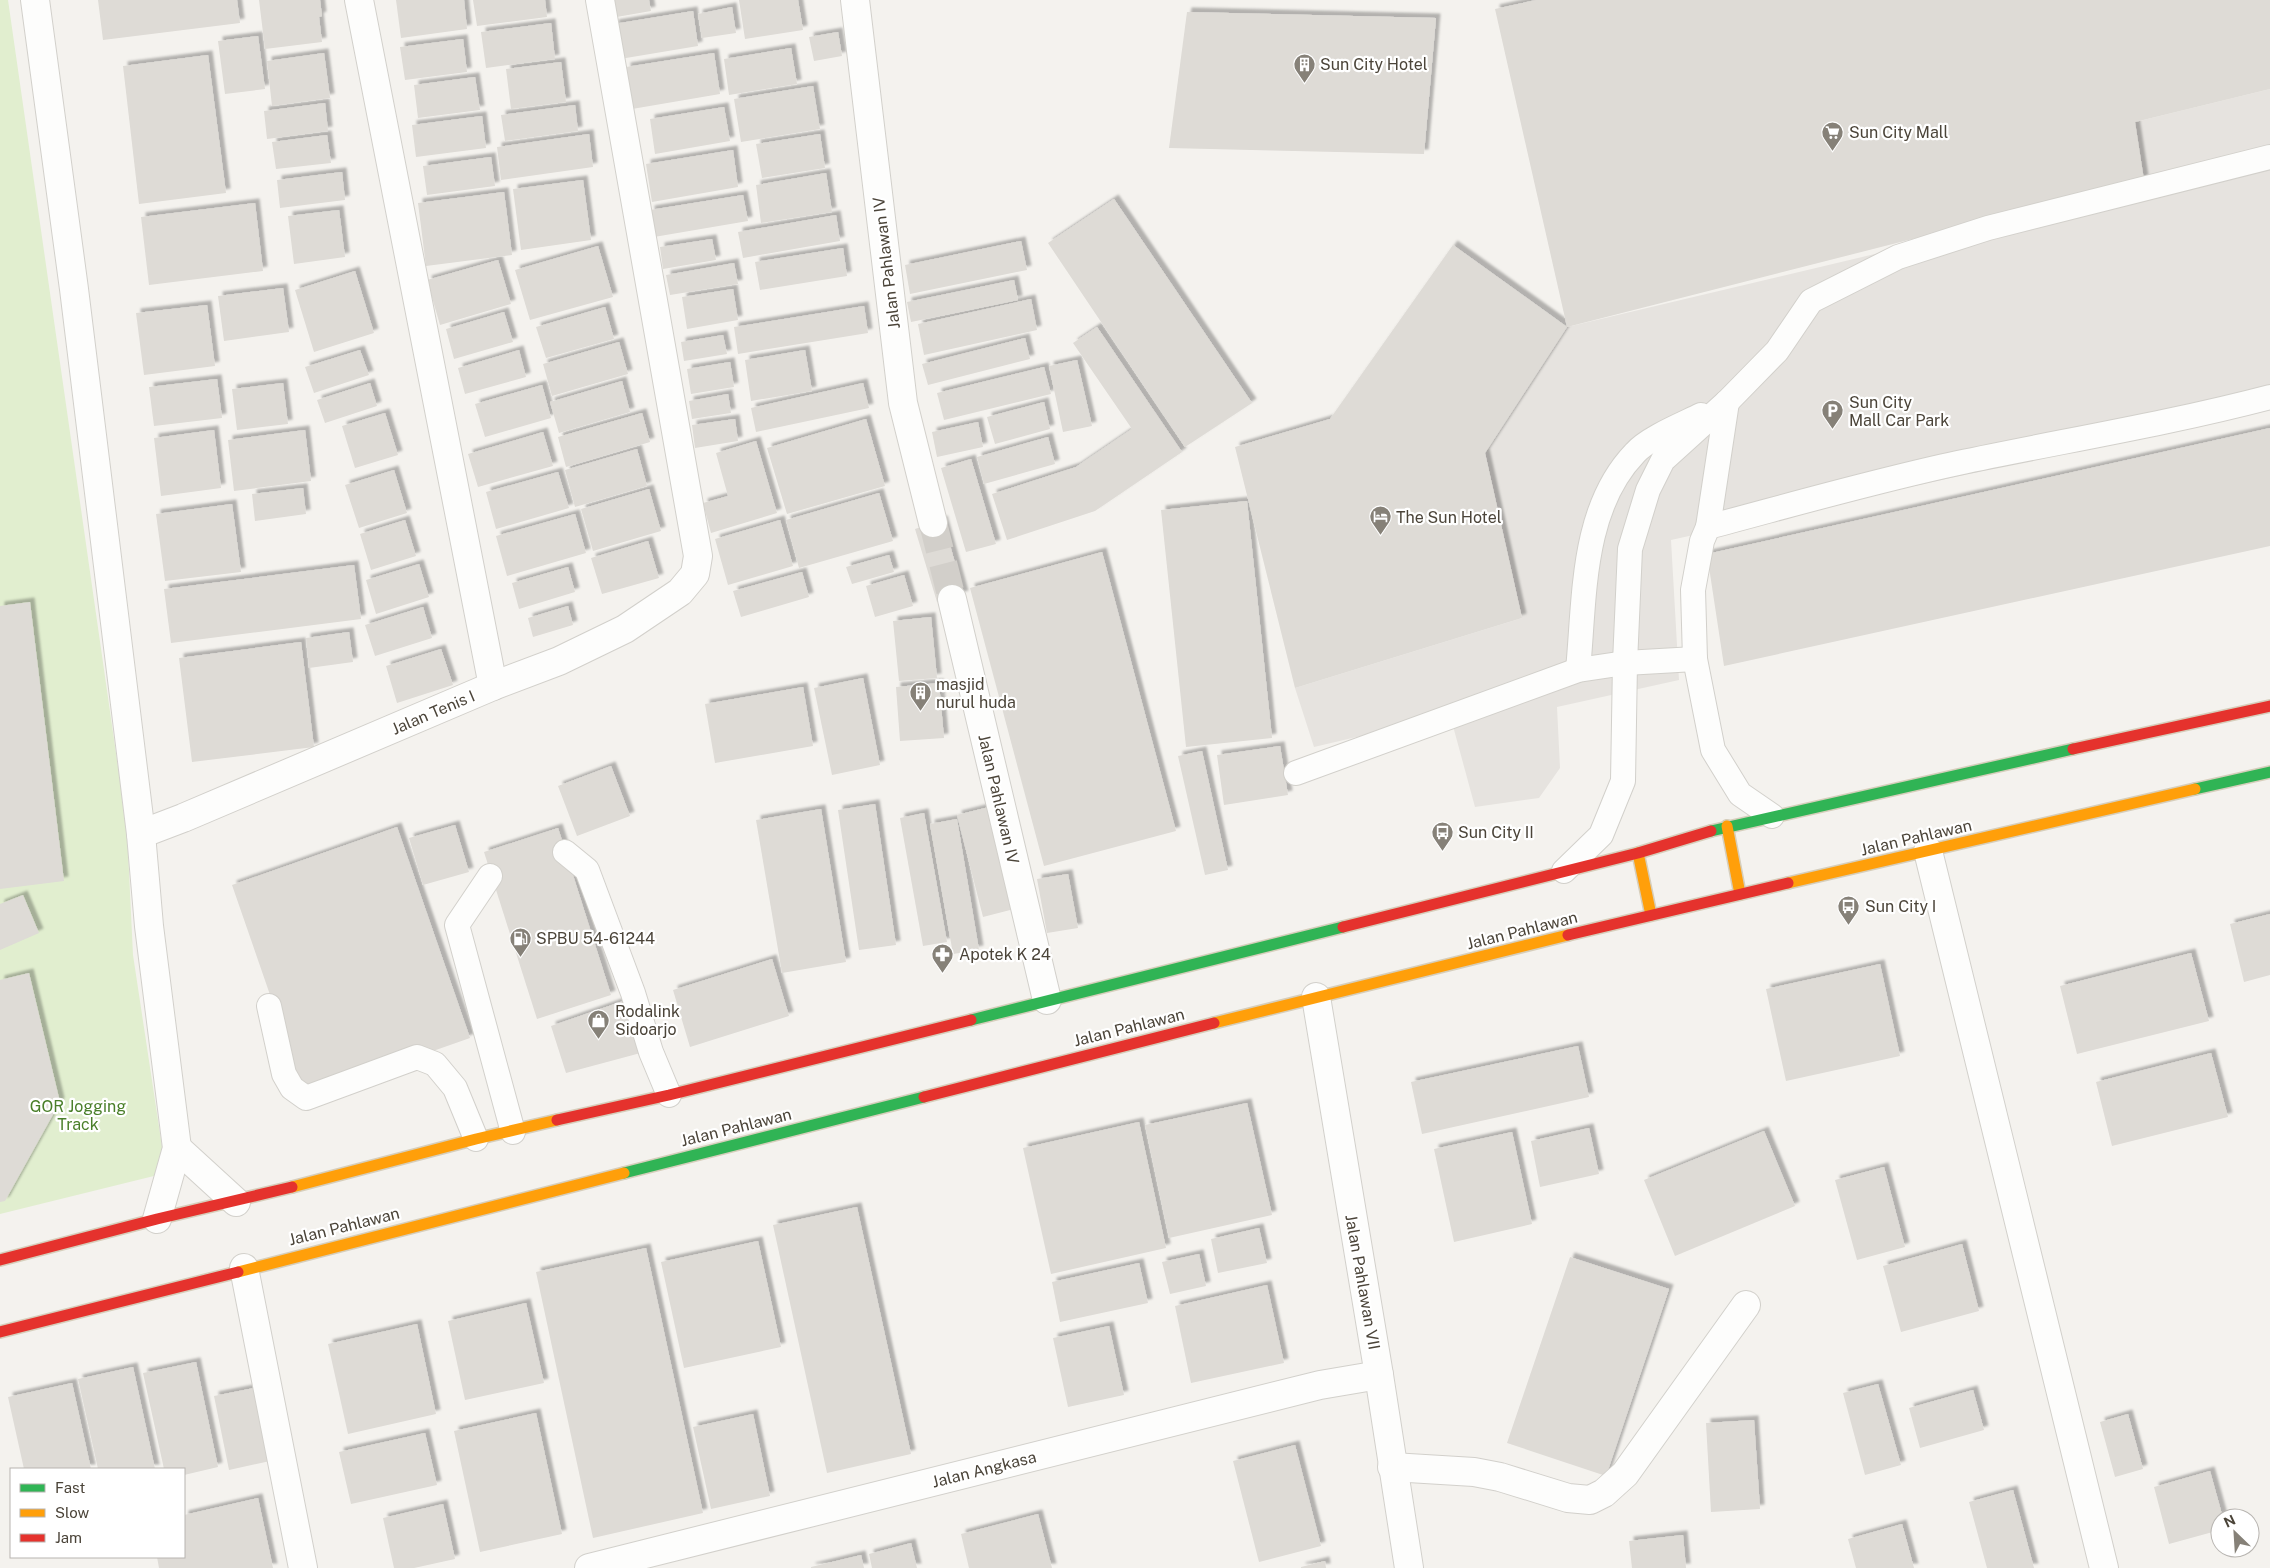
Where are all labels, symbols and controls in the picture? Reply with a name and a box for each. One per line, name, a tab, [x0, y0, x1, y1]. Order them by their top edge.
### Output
building icon: Sun City Hotel	[1292, 52, 1316, 83]
place label: Sun City Hotel	[1320, 55, 1428, 74]
supermarket icon: Sun City Mall	[1821, 120, 1845, 151]
place label: Sun City Mall	[1849, 123, 1948, 142]
street label: Jalan Pahlawan IV	[869, 196, 904, 330]
place label: Sun City Mall Car Park	[1849, 393, 1949, 430]
parking icon: Sun City Mall Car Park	[1821, 399, 1845, 430]
hotel icon: The Sun Hotel	[1368, 505, 1392, 536]
place label: The Sun Hotel	[1396, 508, 1502, 527]
place label: masjid nurul huda	[936, 675, 1016, 712]
building icon: masjid nurul huda	[908, 681, 932, 712]
street label: Jalan Tenis I	[389, 686, 478, 739]
street label: Jalan Pahlawan IV	[974, 732, 1023, 866]
street label: Jalan Pahlawan	[1859, 815, 1974, 860]
bus stop icon: Sun City II	[1430, 820, 1454, 851]
place label: Sun City II	[1458, 823, 1534, 842]
bus stop icon: Sun City I	[1837, 894, 1861, 925]
place label: Sun City I	[1865, 897, 1936, 916]
street label: Jalan Pahlawan	[1465, 908, 1580, 953]
fuel station icon: SPBU 54-61244	[508, 926, 532, 957]
place label: SPBU 54-61244	[536, 929, 655, 948]
pharmacy icon: Apotek K 24	[931, 942, 955, 973]
place label: Apotek K 24	[959, 945, 1051, 964]
place label: Rodalink Sidoarjo	[615, 1002, 680, 1039]
street label: Jalan Pahlawan	[1072, 1005, 1187, 1050]
shop icon: Rodalink Sidoarjo	[587, 1008, 611, 1039]
park label: GOR Jogging Track	[30, 1097, 126, 1134]
street label: Jalan Pahlawan	[679, 1105, 794, 1150]
street label: Jalan Pahlawan	[287, 1204, 402, 1249]
street label: Jalan Pahlawan VII	[1341, 1213, 1384, 1351]
street label: Jalan Angkasa	[930, 1447, 1038, 1492]
legend	[10, 1468, 185, 1558]
text: Fast	[55, 1479, 85, 1496]
text: Slow	[55, 1504, 90, 1521]
north arrow	[2210, 1508, 2260, 1558]
text: N	[2221, 1512, 2238, 1531]
text: Jam	[55, 1529, 82, 1546]

